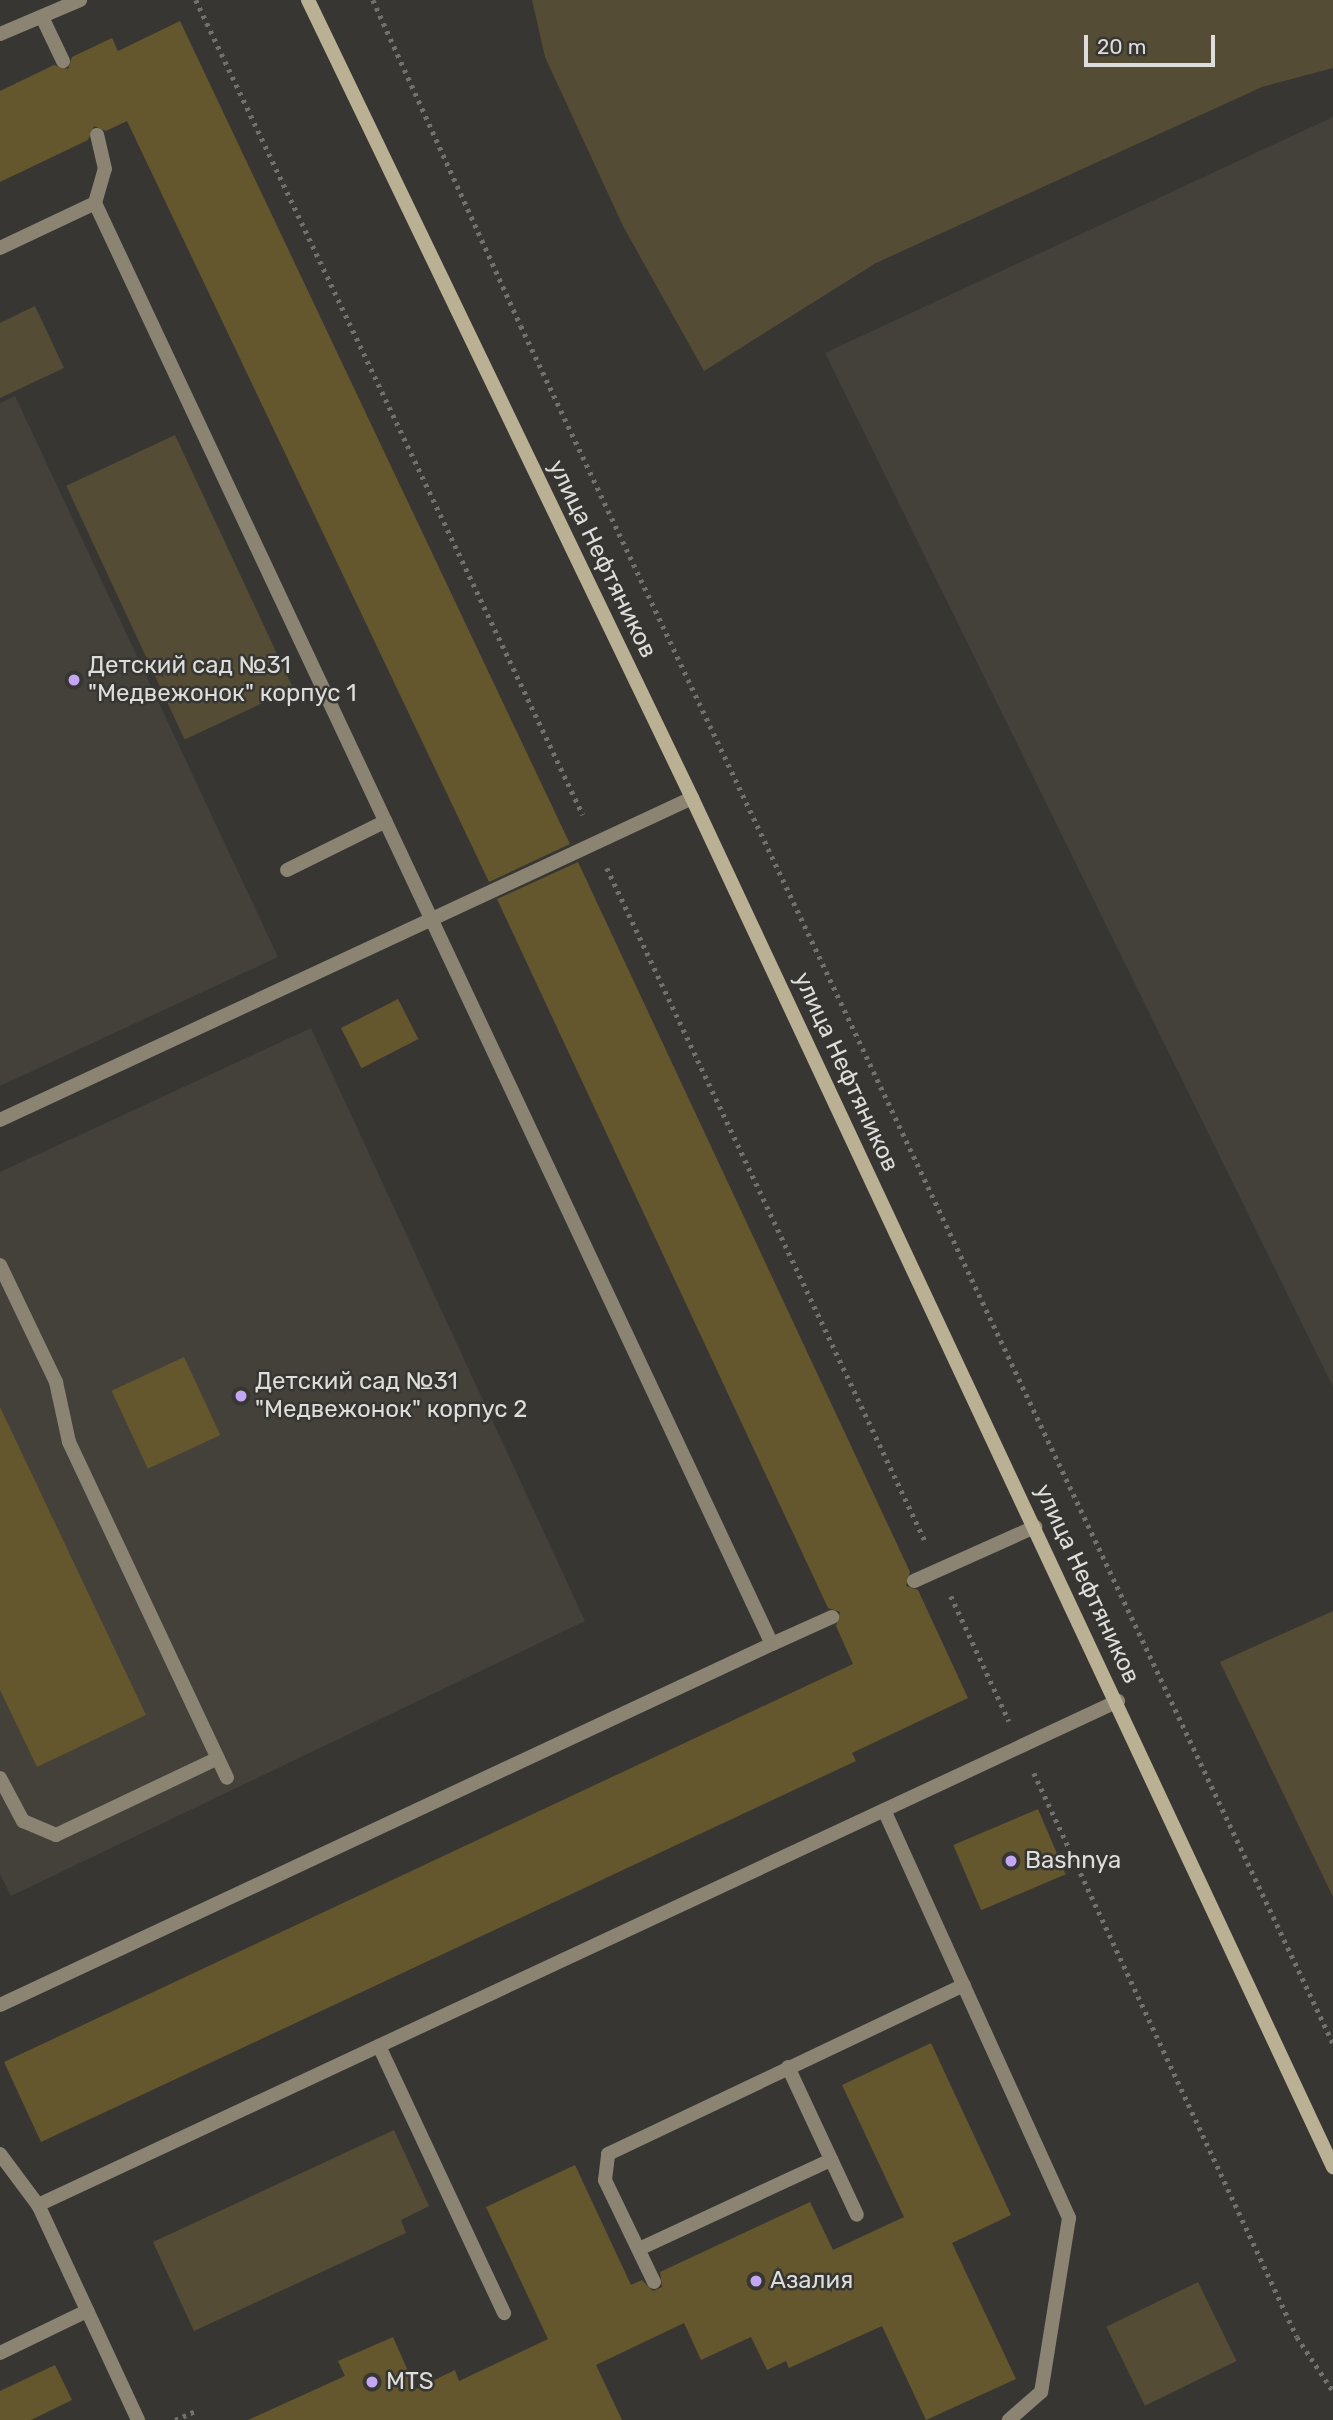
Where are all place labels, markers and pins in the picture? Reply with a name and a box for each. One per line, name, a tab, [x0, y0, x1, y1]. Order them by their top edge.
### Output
place label: Детский сад №31 "Медвежонок" корпус 1	[88, 652, 357, 708]
marker: Детский сад №31 "Медвежонок" корпус 1	[66, 672, 82, 688]
place label: Детский сад №31 "Медвежонок" корпус 2	[255, 1368, 527, 1424]
marker: Детский сад №31 "Медвежонок" корпус 2	[233, 1388, 249, 1404]
place label: Bashnya	[1025, 1847, 1121, 1875]
marker: Bashnya	[1003, 1853, 1019, 1869]
place label: Азалия	[770, 2267, 853, 2295]
marker: Азалия	[748, 2273, 764, 2289]
place label: MTS	[386, 2368, 434, 2396]
marker: MTS	[364, 2374, 380, 2390]

